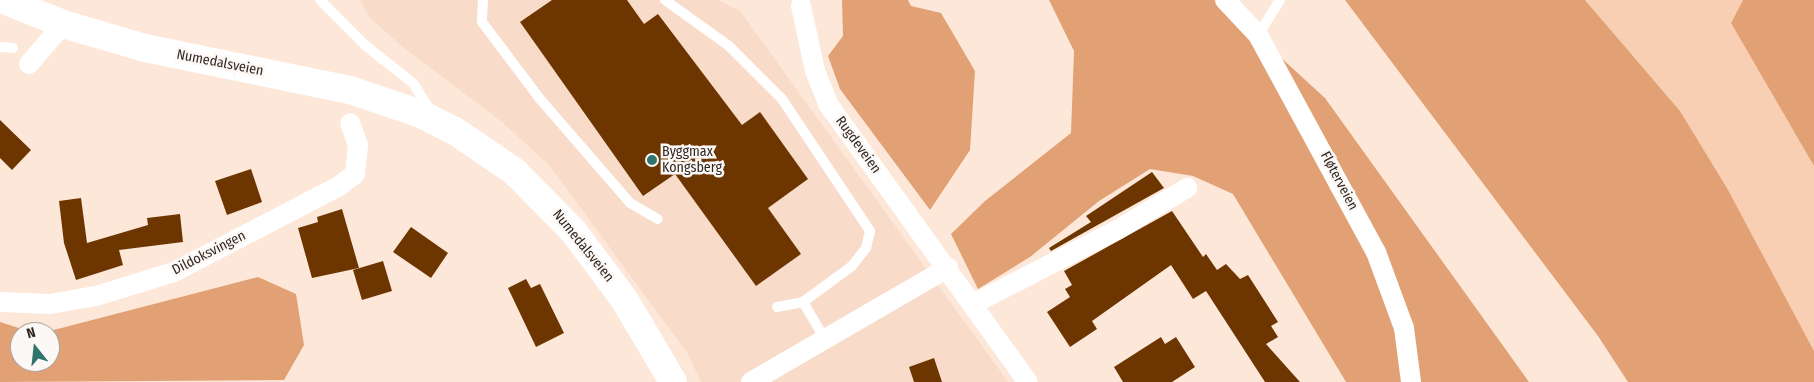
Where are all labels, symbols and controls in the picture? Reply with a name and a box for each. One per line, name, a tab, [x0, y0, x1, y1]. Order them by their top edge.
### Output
street label: Numedalsveien	[175, 46, 265, 80]
street label: Rugdeveien	[832, 113, 884, 177]
place label: Byggmax Kongsberg	[662, 144, 722, 176]
street label: Fløterveien	[1317, 149, 1361, 213]
marker: Byggmax Kongsberg	[646, 154, 658, 166]
street label: Numedalsveien	[549, 206, 617, 286]
street label: Dildoksvingen	[169, 227, 249, 279]
north arrow	[10, 322, 60, 372]
text: N	[25, 324, 37, 342]

